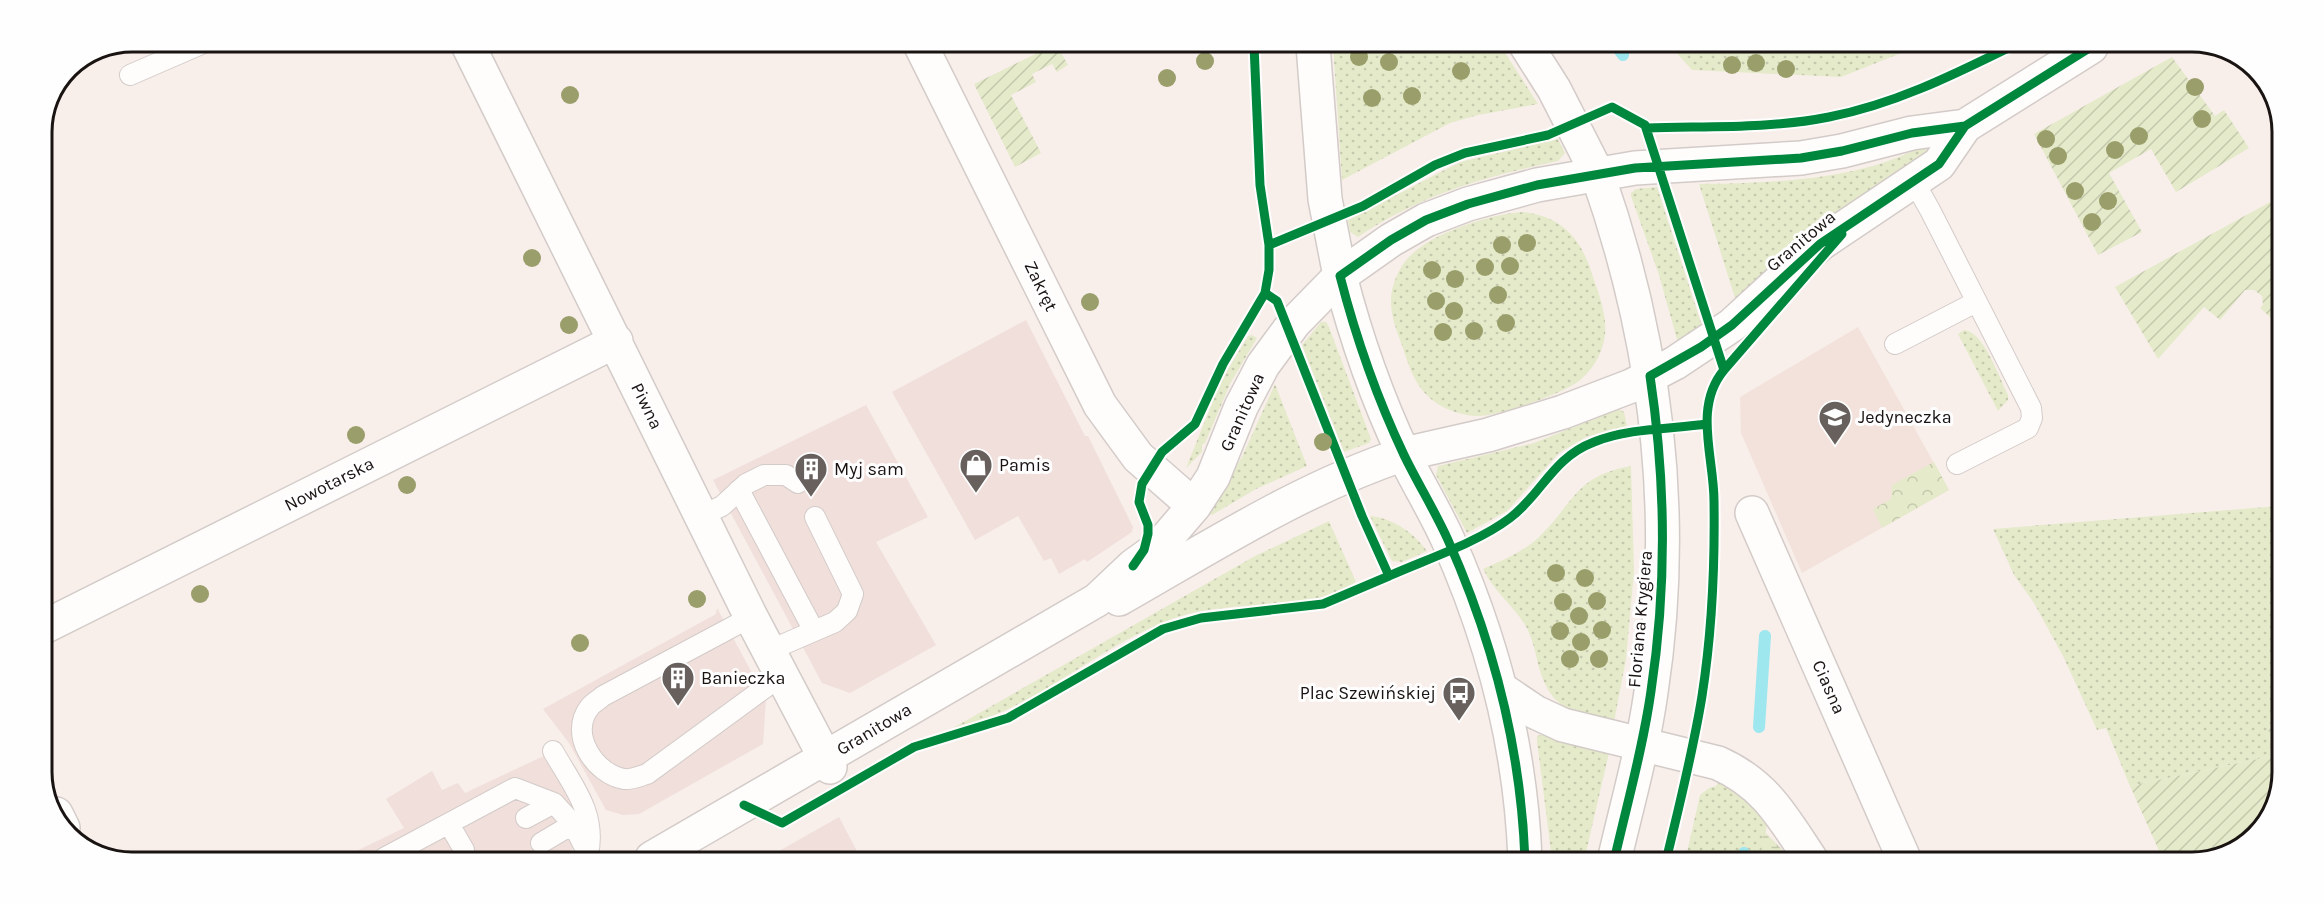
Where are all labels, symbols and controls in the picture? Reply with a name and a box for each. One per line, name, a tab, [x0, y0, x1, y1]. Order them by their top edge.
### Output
street label: Granitowa	[1762, 206, 1840, 276]
street label: Zakręt	[1019, 257, 1063, 315]
street label: Granitowa	[1215, 369, 1269, 455]
street label: Piwna	[626, 379, 668, 433]
school or university icon: Jedyneczka	[1817, 399, 1853, 446]
place label: Jedyneczka	[1858, 406, 1952, 428]
shop icon: Pamis	[958, 447, 994, 494]
building icon: Myj sam	[793, 451, 829, 498]
street label: Nowotarska	[280, 452, 378, 516]
place label: Pamis	[999, 454, 1051, 476]
place label: Myj sam	[834, 458, 904, 480]
street label: Floriana Krygiera	[1623, 549, 1657, 689]
street label: Ciasna	[1807, 657, 1851, 717]
building icon: Banieczka	[660, 660, 696, 707]
place label: Banieczka	[701, 667, 785, 689]
bus stop icon: Plac Szewińskiej	[1441, 675, 1477, 722]
place label: Plac Szewińskiej	[1300, 682, 1436, 704]
street label: Granitowa	[832, 698, 916, 760]

